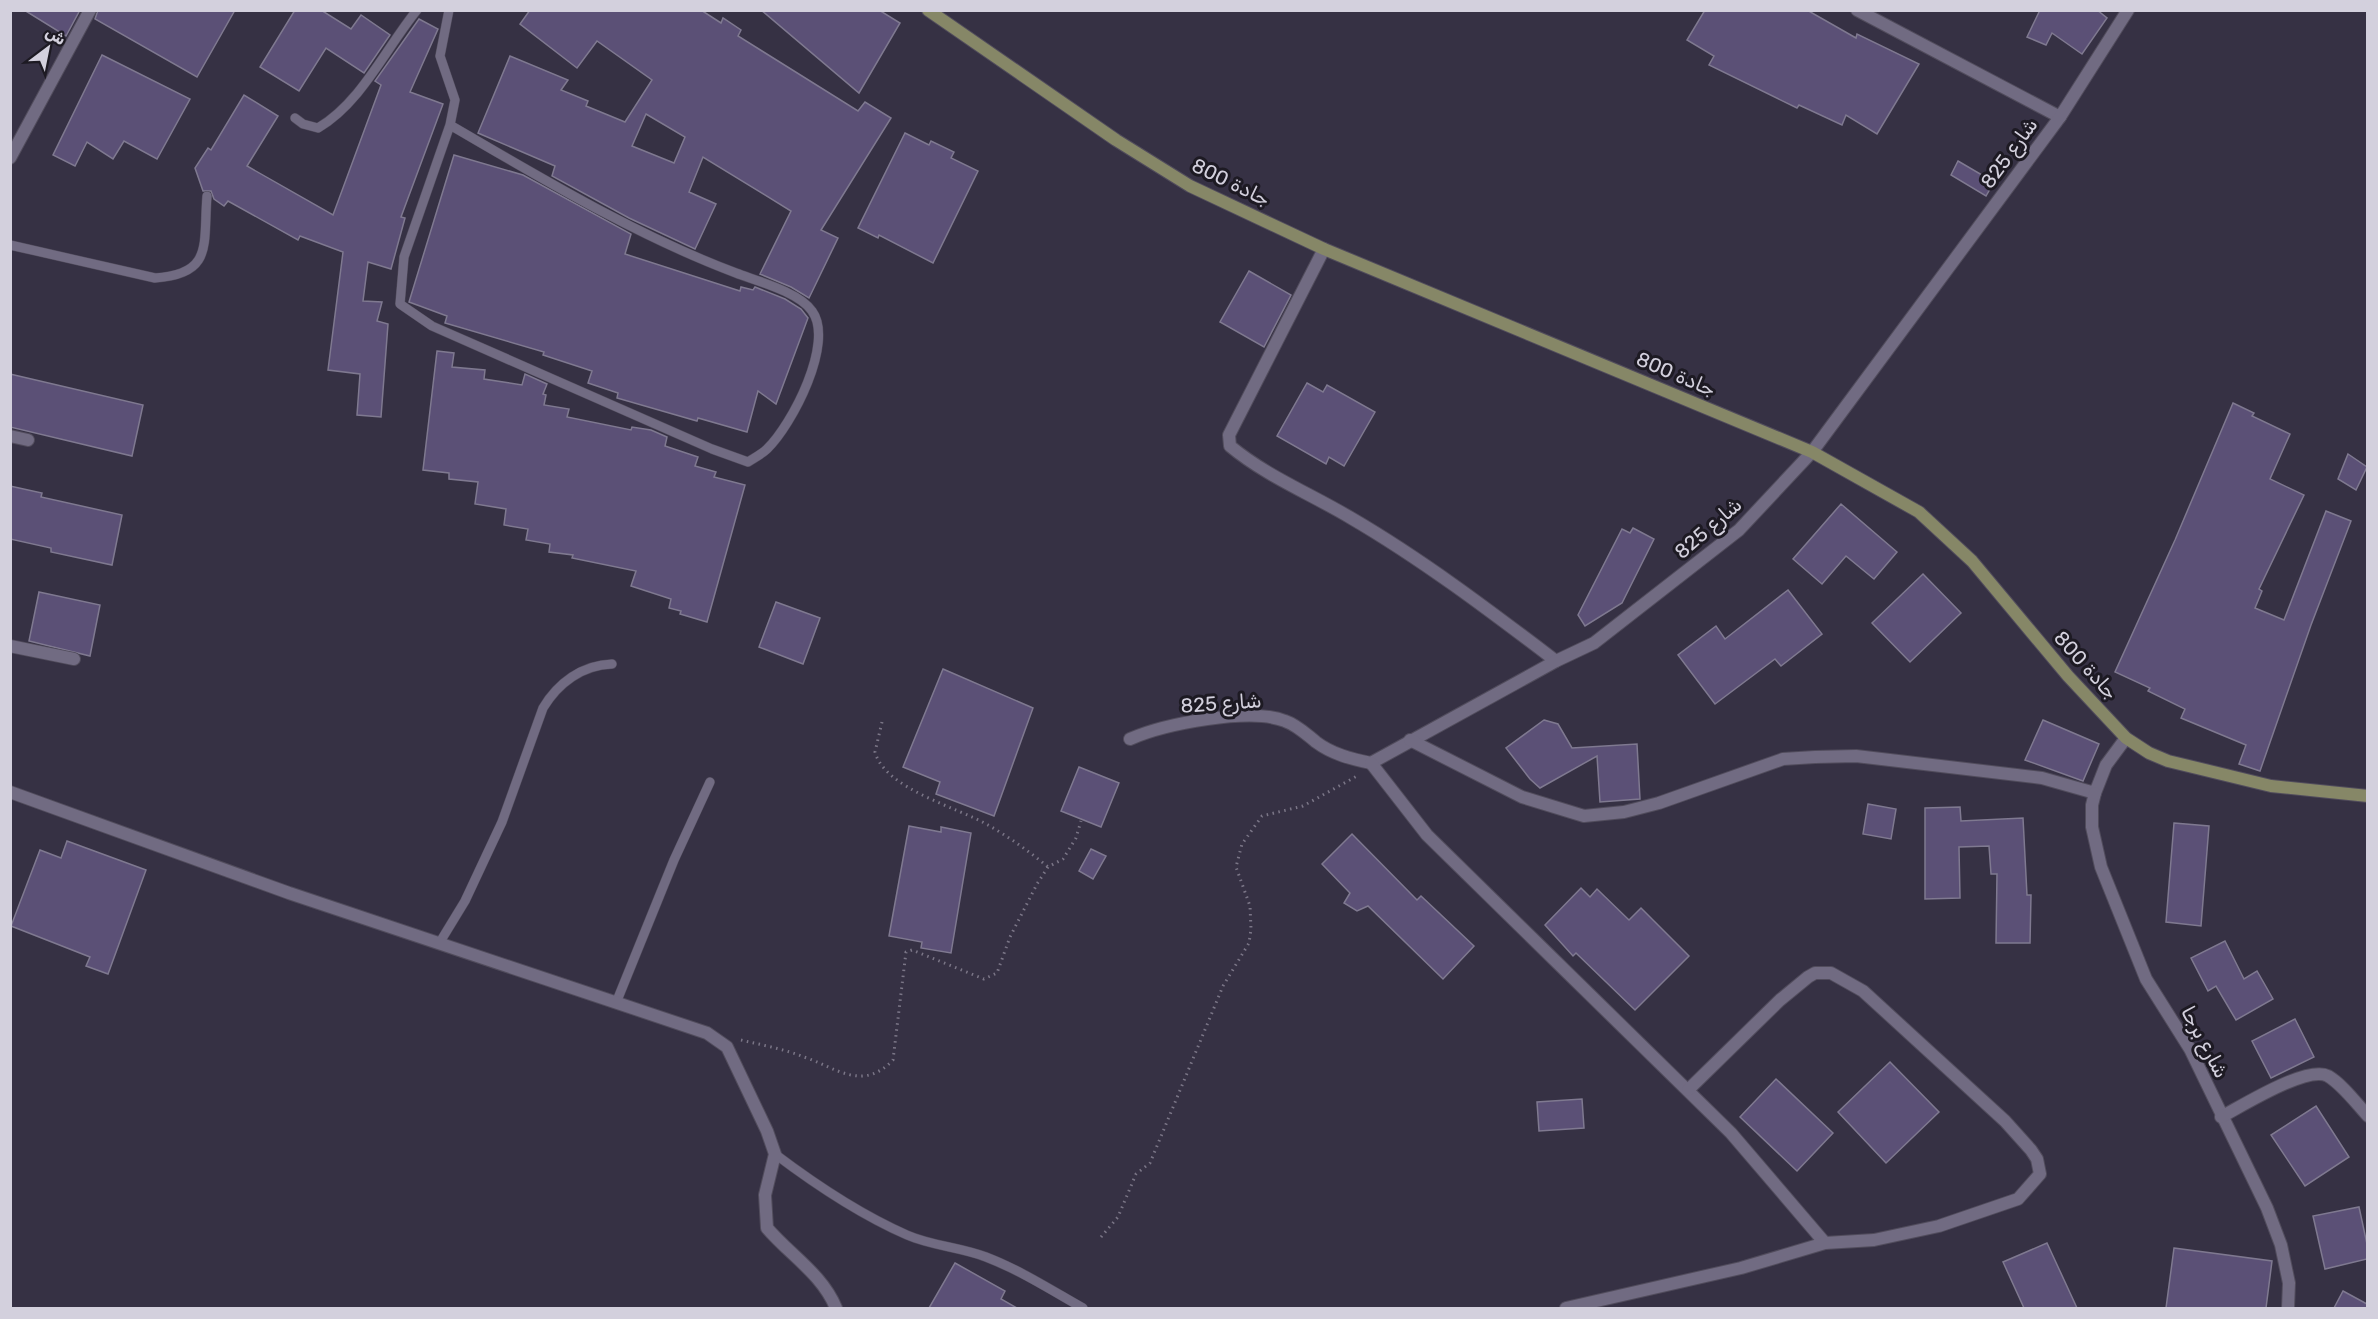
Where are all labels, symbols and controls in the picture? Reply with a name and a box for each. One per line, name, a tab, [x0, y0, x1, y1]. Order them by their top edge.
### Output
north arrow	[18, 18, 78, 78]
text: ش	[42, 22, 69, 49]
street label: شارع 825	[1975, 113, 2044, 194]
street label: جادة 800	[1188, 153, 1274, 211]
street label: جادة 800	[1633, 347, 1719, 401]
street label: شارع 825	[1670, 492, 1748, 565]
street label: جادة 800	[2049, 626, 2123, 704]
street label: شارع 825	[1180, 688, 1262, 720]
street label: شارع برجا	[2174, 1002, 2234, 1083]

